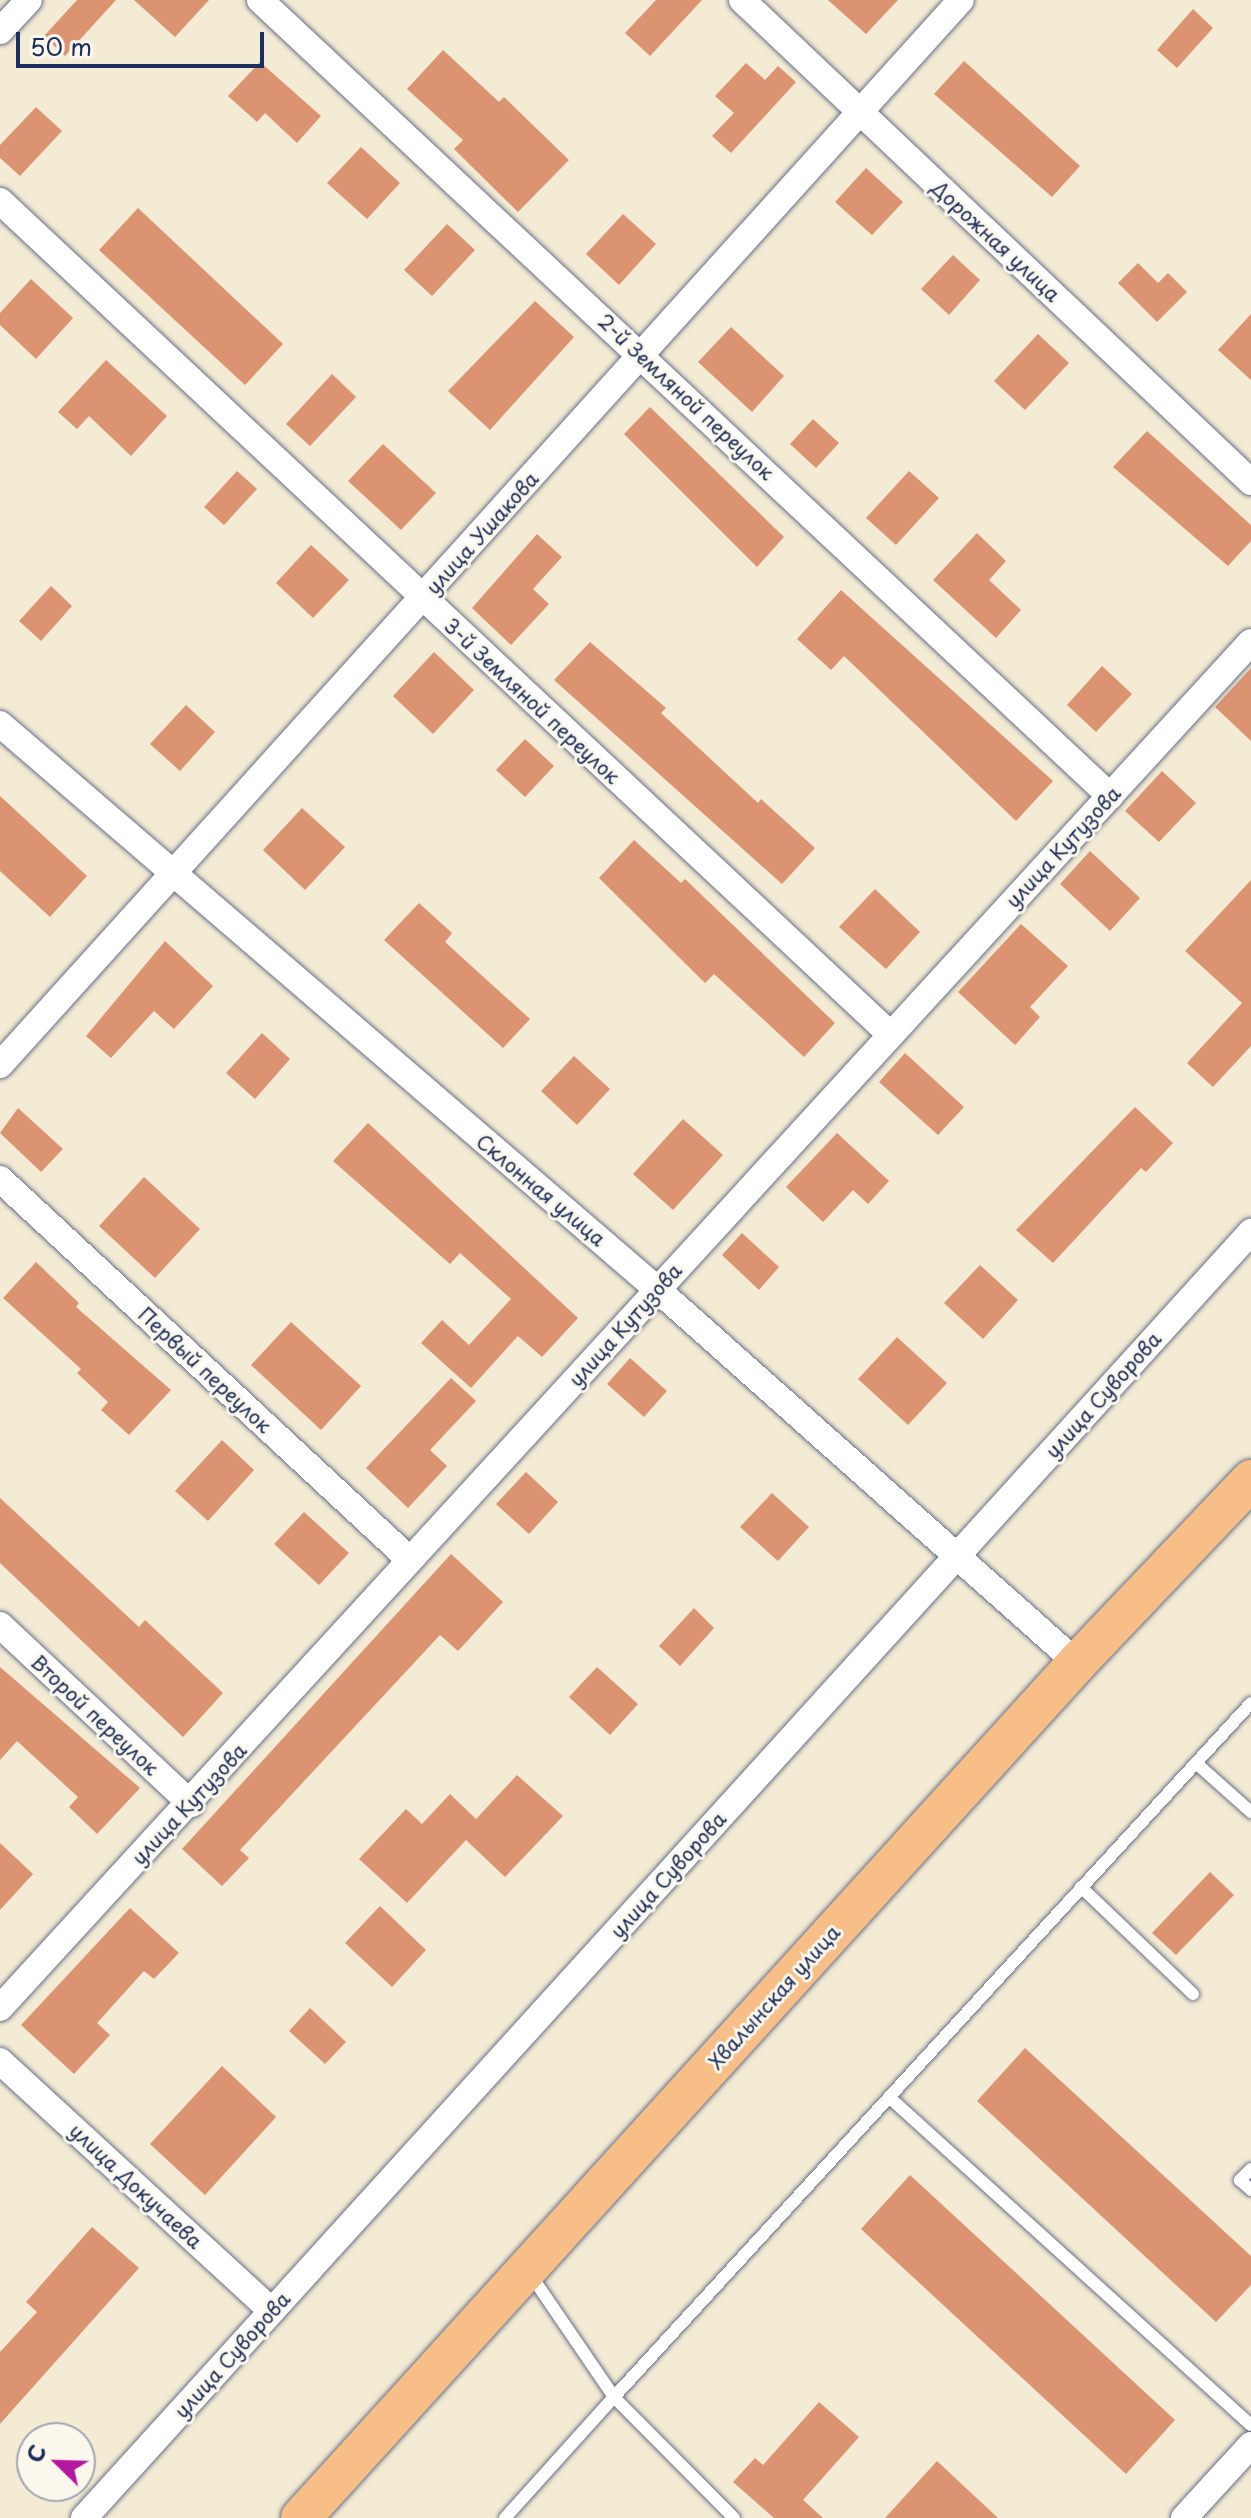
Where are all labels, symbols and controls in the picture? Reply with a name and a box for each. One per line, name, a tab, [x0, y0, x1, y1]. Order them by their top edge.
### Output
scale bar	[20, 16, 268, 66]
text: 50 m	[30, 28, 92, 64]
street label: Дорожная улица	[927, 175, 1065, 307]
street label: 2-й Земляной переулок	[593, 309, 779, 485]
street label: улица Ушакова	[421, 467, 543, 599]
street label: 3-й Земляной переулок	[439, 613, 625, 789]
street label: улица Кутузова	[1000, 781, 1126, 913]
street label: Склонная улица	[471, 1129, 611, 1251]
street label: улица Кутузова	[563, 1258, 687, 1392]
street label: Первый переулок	[134, 1302, 276, 1438]
street label: улица Суворова	[1040, 1327, 1166, 1463]
street label: Второй переулок	[26, 1650, 164, 1780]
street label: улица Кутузова	[126, 1738, 252, 1870]
street label: улица Суворова	[605, 1807, 731, 1943]
street label: Хвалынская улица	[703, 1920, 845, 2074]
street label: улица Докучаева	[64, 2118, 208, 2254]
street label: улица Суворова	[169, 2287, 295, 2423]
north arrow	[16, 2422, 96, 2502]
text: С	[17, 2439, 54, 2467]

